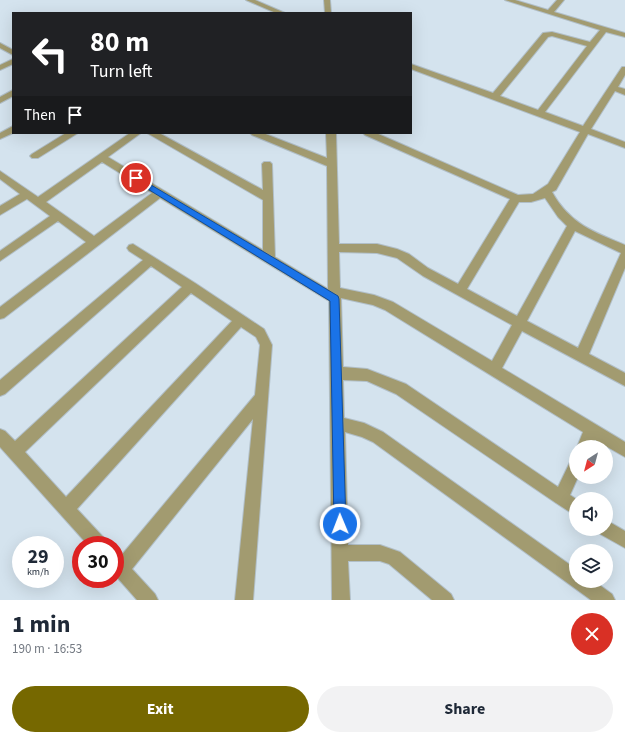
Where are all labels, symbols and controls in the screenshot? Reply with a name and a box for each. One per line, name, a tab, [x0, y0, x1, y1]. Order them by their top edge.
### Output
text: 80 m	[90, 22, 149, 62]
icon: left	[24, 28, 76, 80]
text: Turn left	[90, 59, 152, 84]
icon: arrive	[64, 104, 86, 126]
text: Then	[24, 105, 56, 126]
pin	[119, 161, 153, 195]
icon: arrive	[125, 167, 147, 189]
north arrow	[569, 440, 613, 484]
map controls	[569, 440, 613, 588]
button: sound	[569, 492, 613, 536]
position arrow	[319, 503, 361, 545]
speed limit sign: 30	[72, 536, 124, 588]
text: 29	[27, 543, 49, 571]
button: layers	[569, 544, 613, 588]
text: km/h	[27, 565, 49, 579]
text: 1 min	[12, 607, 70, 642]
button: close	[571, 613, 613, 655]
text: 190 m · 16:53	[12, 640, 82, 658]
button: Exit	[12, 686, 309, 732]
button: Share	[317, 686, 613, 732]

